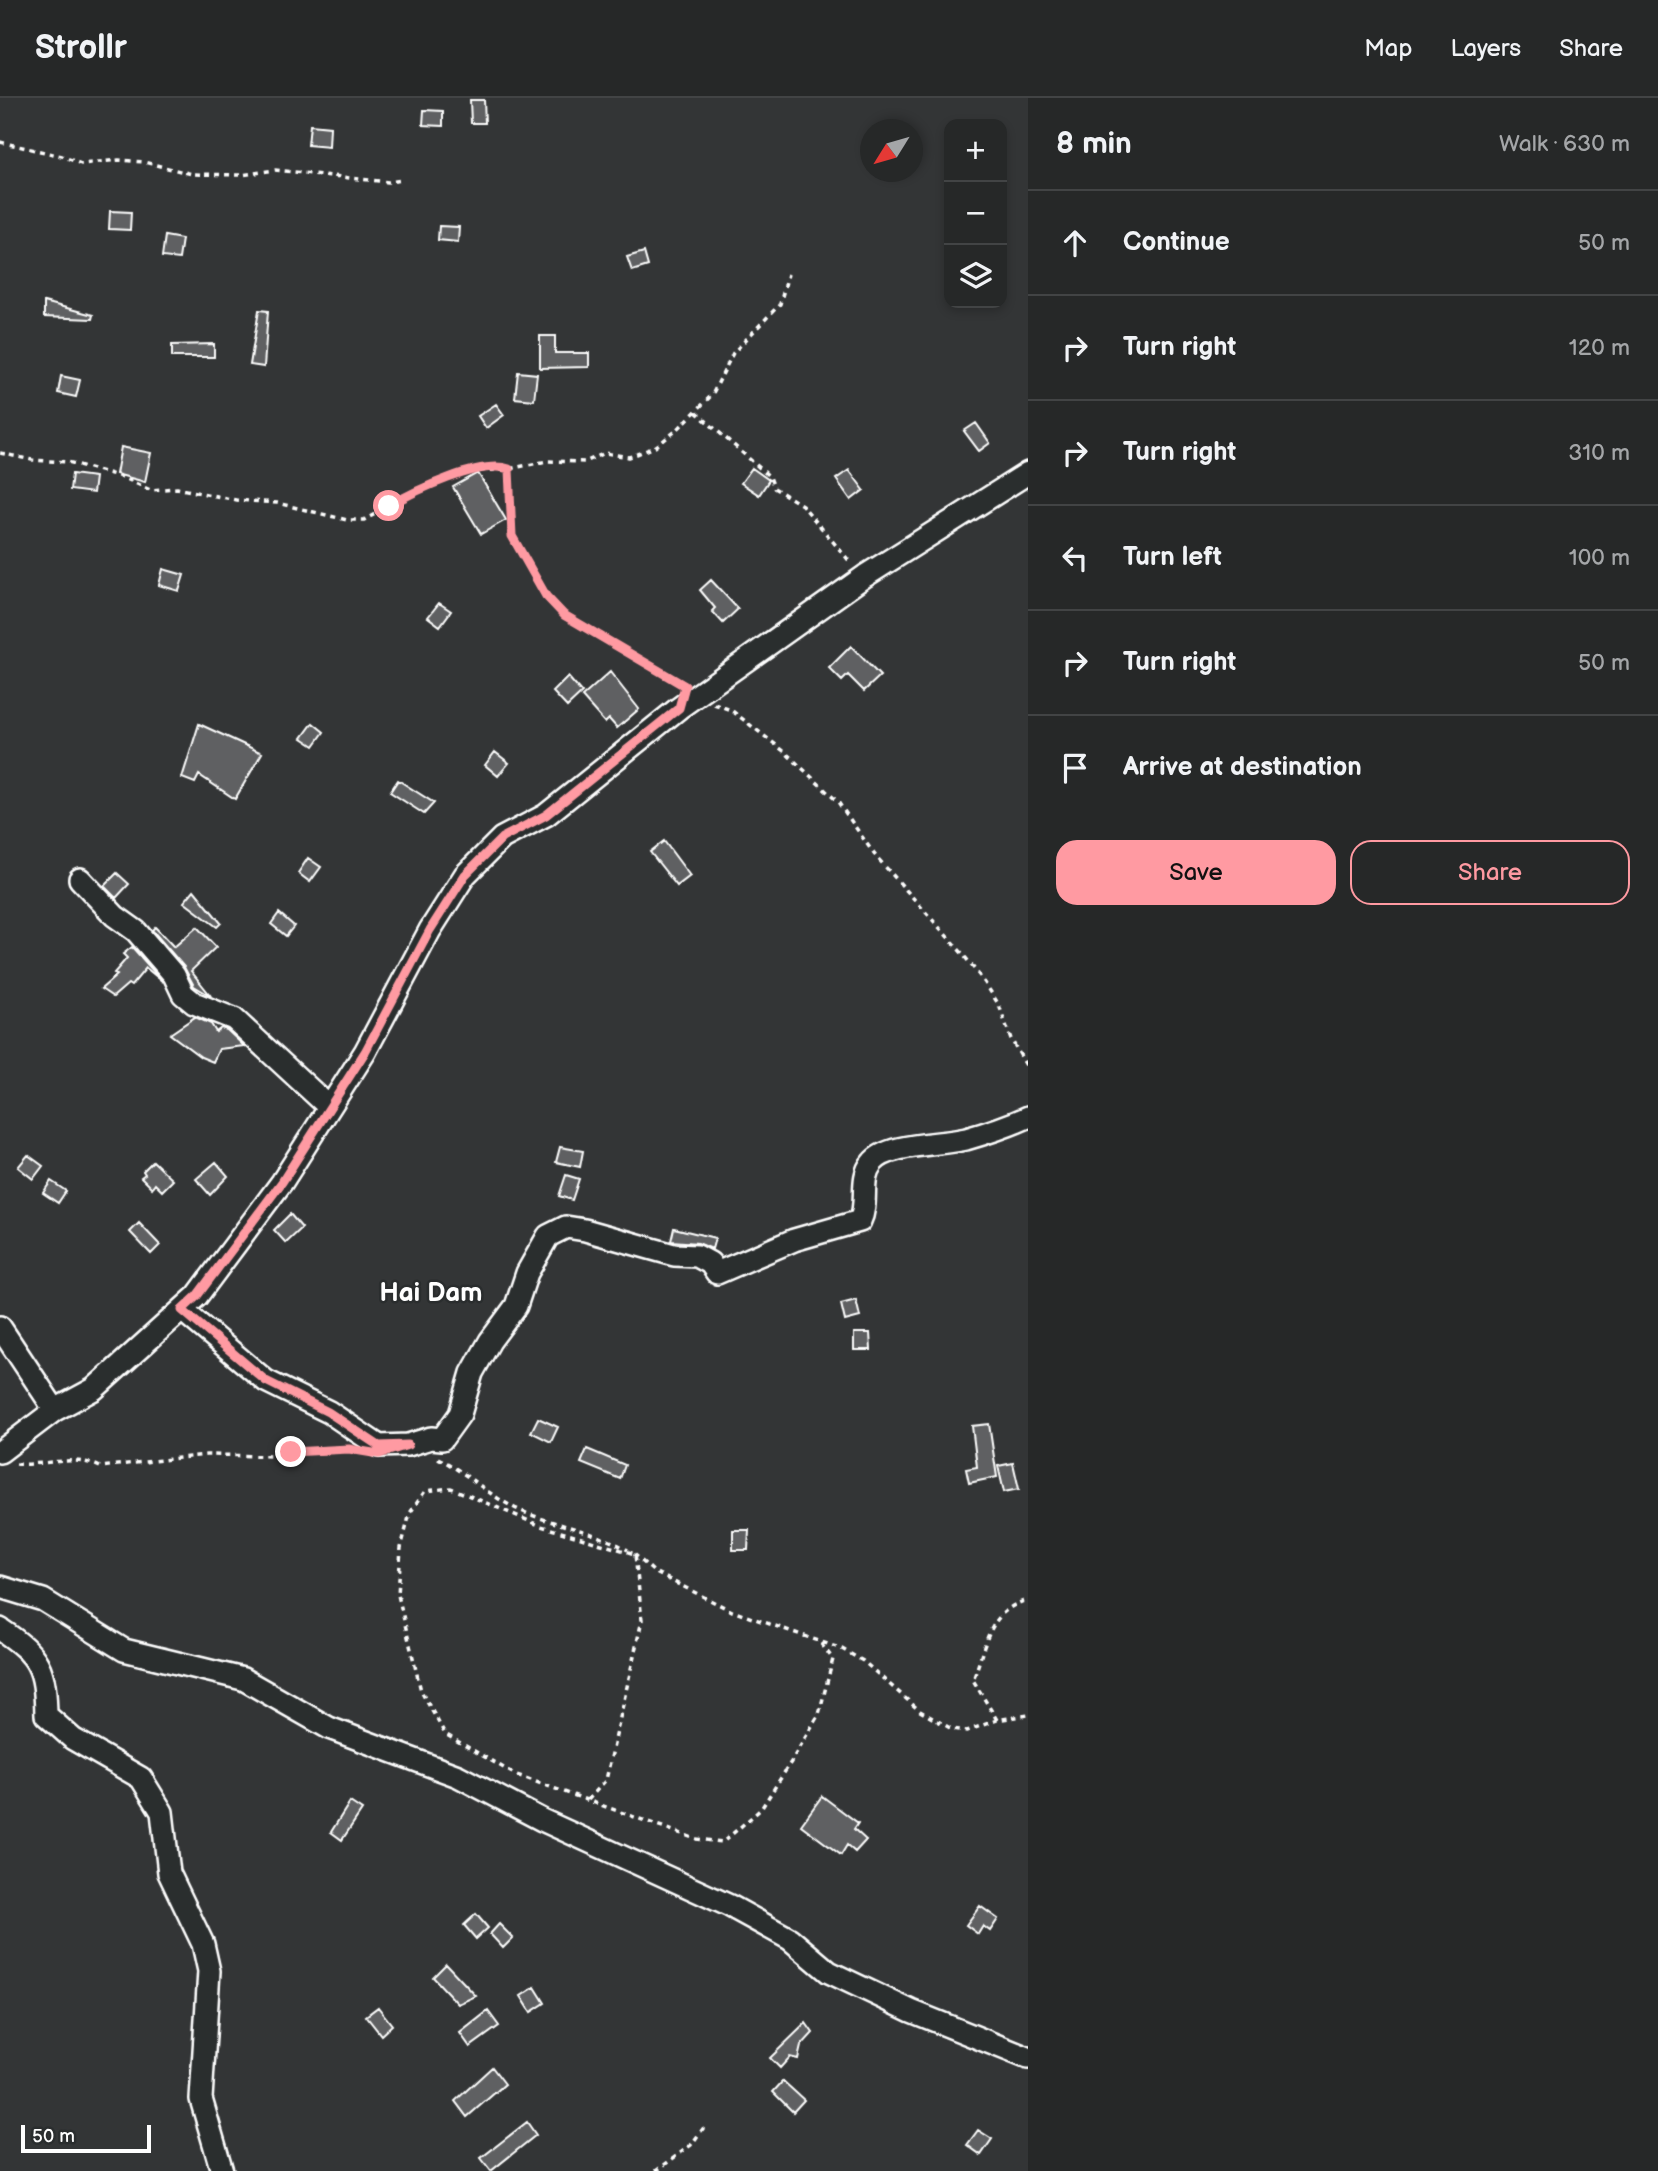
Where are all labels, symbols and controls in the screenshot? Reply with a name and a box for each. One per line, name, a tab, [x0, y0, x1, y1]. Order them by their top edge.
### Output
text: Strollr	[35, 28, 127, 68]
text: Map	[1364, 34, 1412, 63]
text: Layers	[1450, 34, 1521, 63]
text: Share	[1559, 34, 1623, 63]
north arrow	[860, 119, 923, 182]
map controls	[944, 119, 1007, 308]
button: +	[944, 119, 1007, 182]
text: 8 min	[1056, 126, 1132, 162]
text: Walk · 630 m	[1499, 130, 1630, 158]
button: −	[944, 182, 1007, 245]
icon: ahead	[1056, 224, 1094, 262]
text: Continue	[1123, 227, 1230, 258]
text: 50 m	[1578, 229, 1630, 257]
button: layers	[944, 245, 1007, 308]
icon: right	[1056, 329, 1094, 367]
text: Turn right	[1123, 332, 1236, 363]
text: 120 m	[1569, 334, 1630, 362]
icon: right	[1056, 434, 1094, 472]
text: Turn right	[1123, 437, 1236, 468]
text: 310 m	[1568, 439, 1630, 467]
route start	[373, 490, 404, 521]
icon: left	[1056, 539, 1094, 577]
text: Turn left	[1123, 542, 1222, 573]
text: 100 m	[1569, 544, 1630, 572]
icon: right	[1056, 644, 1094, 682]
text: Turn right	[1123, 647, 1236, 678]
text: 50 m	[1578, 649, 1630, 677]
icon: arrive	[1056, 749, 1094, 787]
text: Arrive at destination	[1123, 752, 1362, 783]
button: Save	[1056, 840, 1336, 905]
button: Share	[1350, 840, 1630, 905]
district label: Hai Dam	[380, 1278, 482, 1309]
route end	[275, 1436, 306, 1467]
scale bar	[21, 2122, 150, 2154]
text: 50 m	[32, 2125, 75, 2148]

